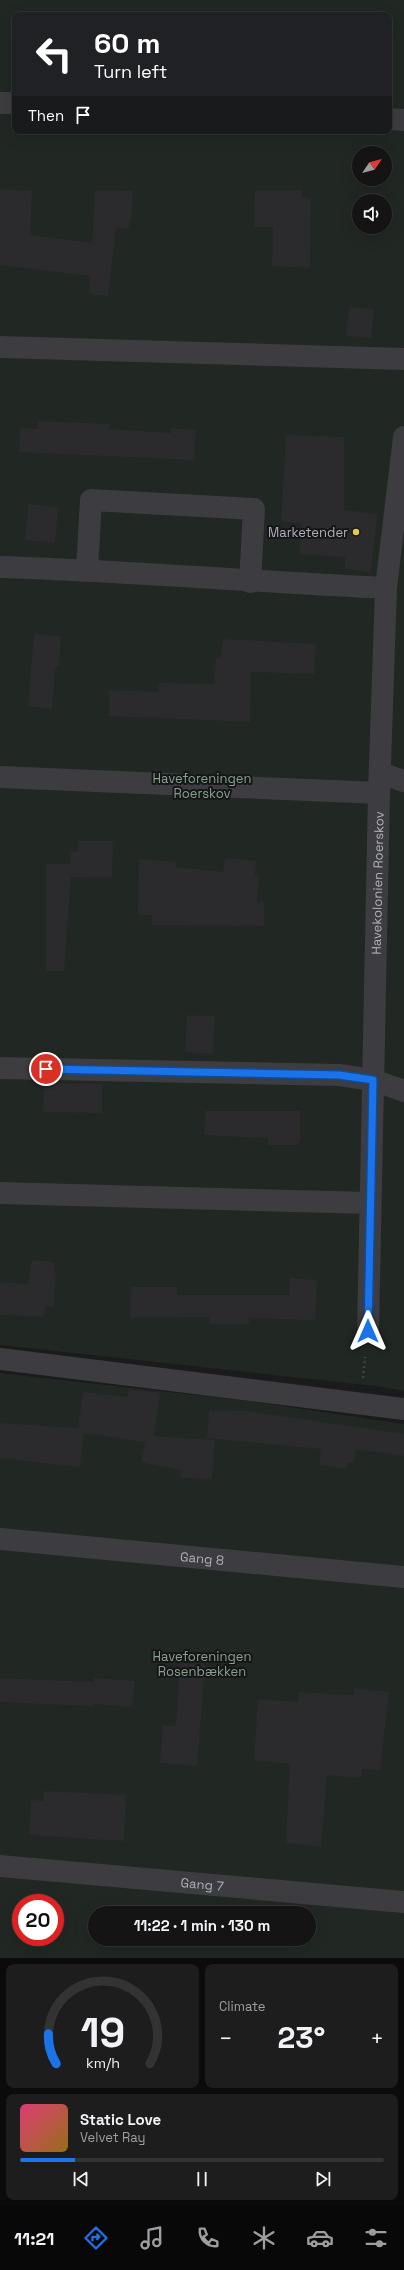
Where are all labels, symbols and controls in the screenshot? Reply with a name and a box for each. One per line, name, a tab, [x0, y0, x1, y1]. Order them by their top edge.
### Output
text: 60 m	[94, 25, 160, 61]
icon: left	[28, 28, 80, 80]
text: Turn left	[94, 60, 167, 83]
icon: arrive	[72, 104, 94, 126]
text: Then	[28, 106, 64, 125]
north arrow	[352, 146, 392, 186]
map controls	[352, 146, 392, 234]
button: sound	[352, 194, 392, 234]
place label: Marketender	[268, 524, 348, 541]
marker: Marketender	[351, 527, 361, 537]
park label: Haveforeningen Roerskov	[153, 770, 251, 802]
street label: Havekolonien Roerskov	[368, 811, 388, 955]
pin	[29, 1052, 63, 1086]
icon: arrive	[35, 1058, 57, 1080]
position arrow	[347, 1310, 389, 1352]
street label: Gang 8	[179, 1548, 225, 1569]
park label: Haveforeningen Rosenbækken	[153, 1648, 251, 1680]
street label: Gang 7	[180, 1874, 224, 1895]
speed limit sign: 20	[12, 1894, 64, 1946]
text: 11:22 · 1 min · 130 m	[134, 1916, 270, 1935]
text: Climate	[219, 1998, 265, 2015]
text: 19	[80, 2006, 125, 2059]
text: 23°	[278, 2018, 325, 2057]
text: −	[219, 2024, 233, 2052]
text: +	[370, 2024, 384, 2052]
text: km/h	[85, 2054, 120, 2072]
text: Static Love	[80, 2110, 161, 2129]
text: Velvet Ray	[80, 2129, 145, 2146]
icon: previous	[70, 2168, 92, 2190]
icon: pause	[191, 2168, 213, 2190]
icon: next	[312, 2168, 334, 2190]
icon: directions	[82, 2224, 110, 2252]
icon: music	[138, 2224, 166, 2252]
icon: phone	[194, 2224, 222, 2252]
icon: climate	[250, 2224, 278, 2252]
icon: car	[306, 2224, 334, 2252]
icon: filters	[362, 2224, 390, 2252]
text: 11:21	[14, 2227, 54, 2250]

